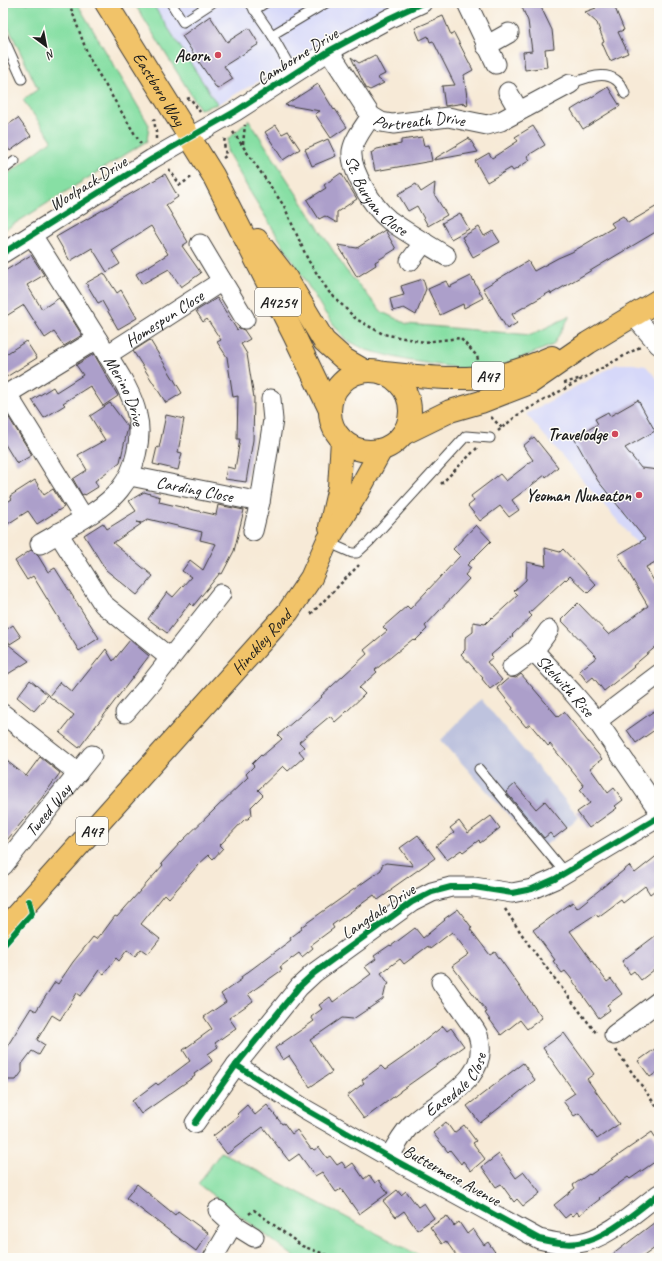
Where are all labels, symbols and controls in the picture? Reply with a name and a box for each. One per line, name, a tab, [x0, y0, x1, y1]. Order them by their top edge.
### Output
street label: Camborne Drive	[253, 22, 343, 90]
north arrow	[26, 26, 66, 66]
place label: Acorn	[175, 45, 211, 66]
text: N	[43, 47, 58, 63]
street label: Eastboro Way	[128, 48, 190, 131]
marker: Acorn	[213, 50, 223, 60]
street label: Portreath Drive	[369, 107, 468, 135]
street label: Woolpack Drive	[46, 151, 132, 216]
street label: St. Buryan Close	[341, 154, 413, 242]
street label: Homespun Close	[121, 285, 209, 352]
road number: A4254	[255, 288, 301, 316]
street label: Merino Drive	[99, 352, 149, 428]
road number: A47	[472, 362, 504, 390]
place label: Travelodge	[548, 424, 609, 445]
marker: Travelodge	[610, 429, 620, 439]
street label: Carding Close	[155, 472, 236, 508]
place label: Yeoman Nuneaton	[526, 485, 632, 506]
marker: Yeoman Nuneaton	[634, 490, 644, 500]
street label: Hinckley Road	[227, 604, 298, 679]
street label: Skelwith Rise	[532, 651, 600, 722]
street label: Tweed Way	[21, 779, 77, 841]
road number: A47	[76, 817, 108, 845]
street label: Langdale Drive	[337, 878, 420, 944]
street label: Easedale Close	[420, 1050, 491, 1121]
street label: Buttermere Avenue	[399, 1140, 505, 1212]

